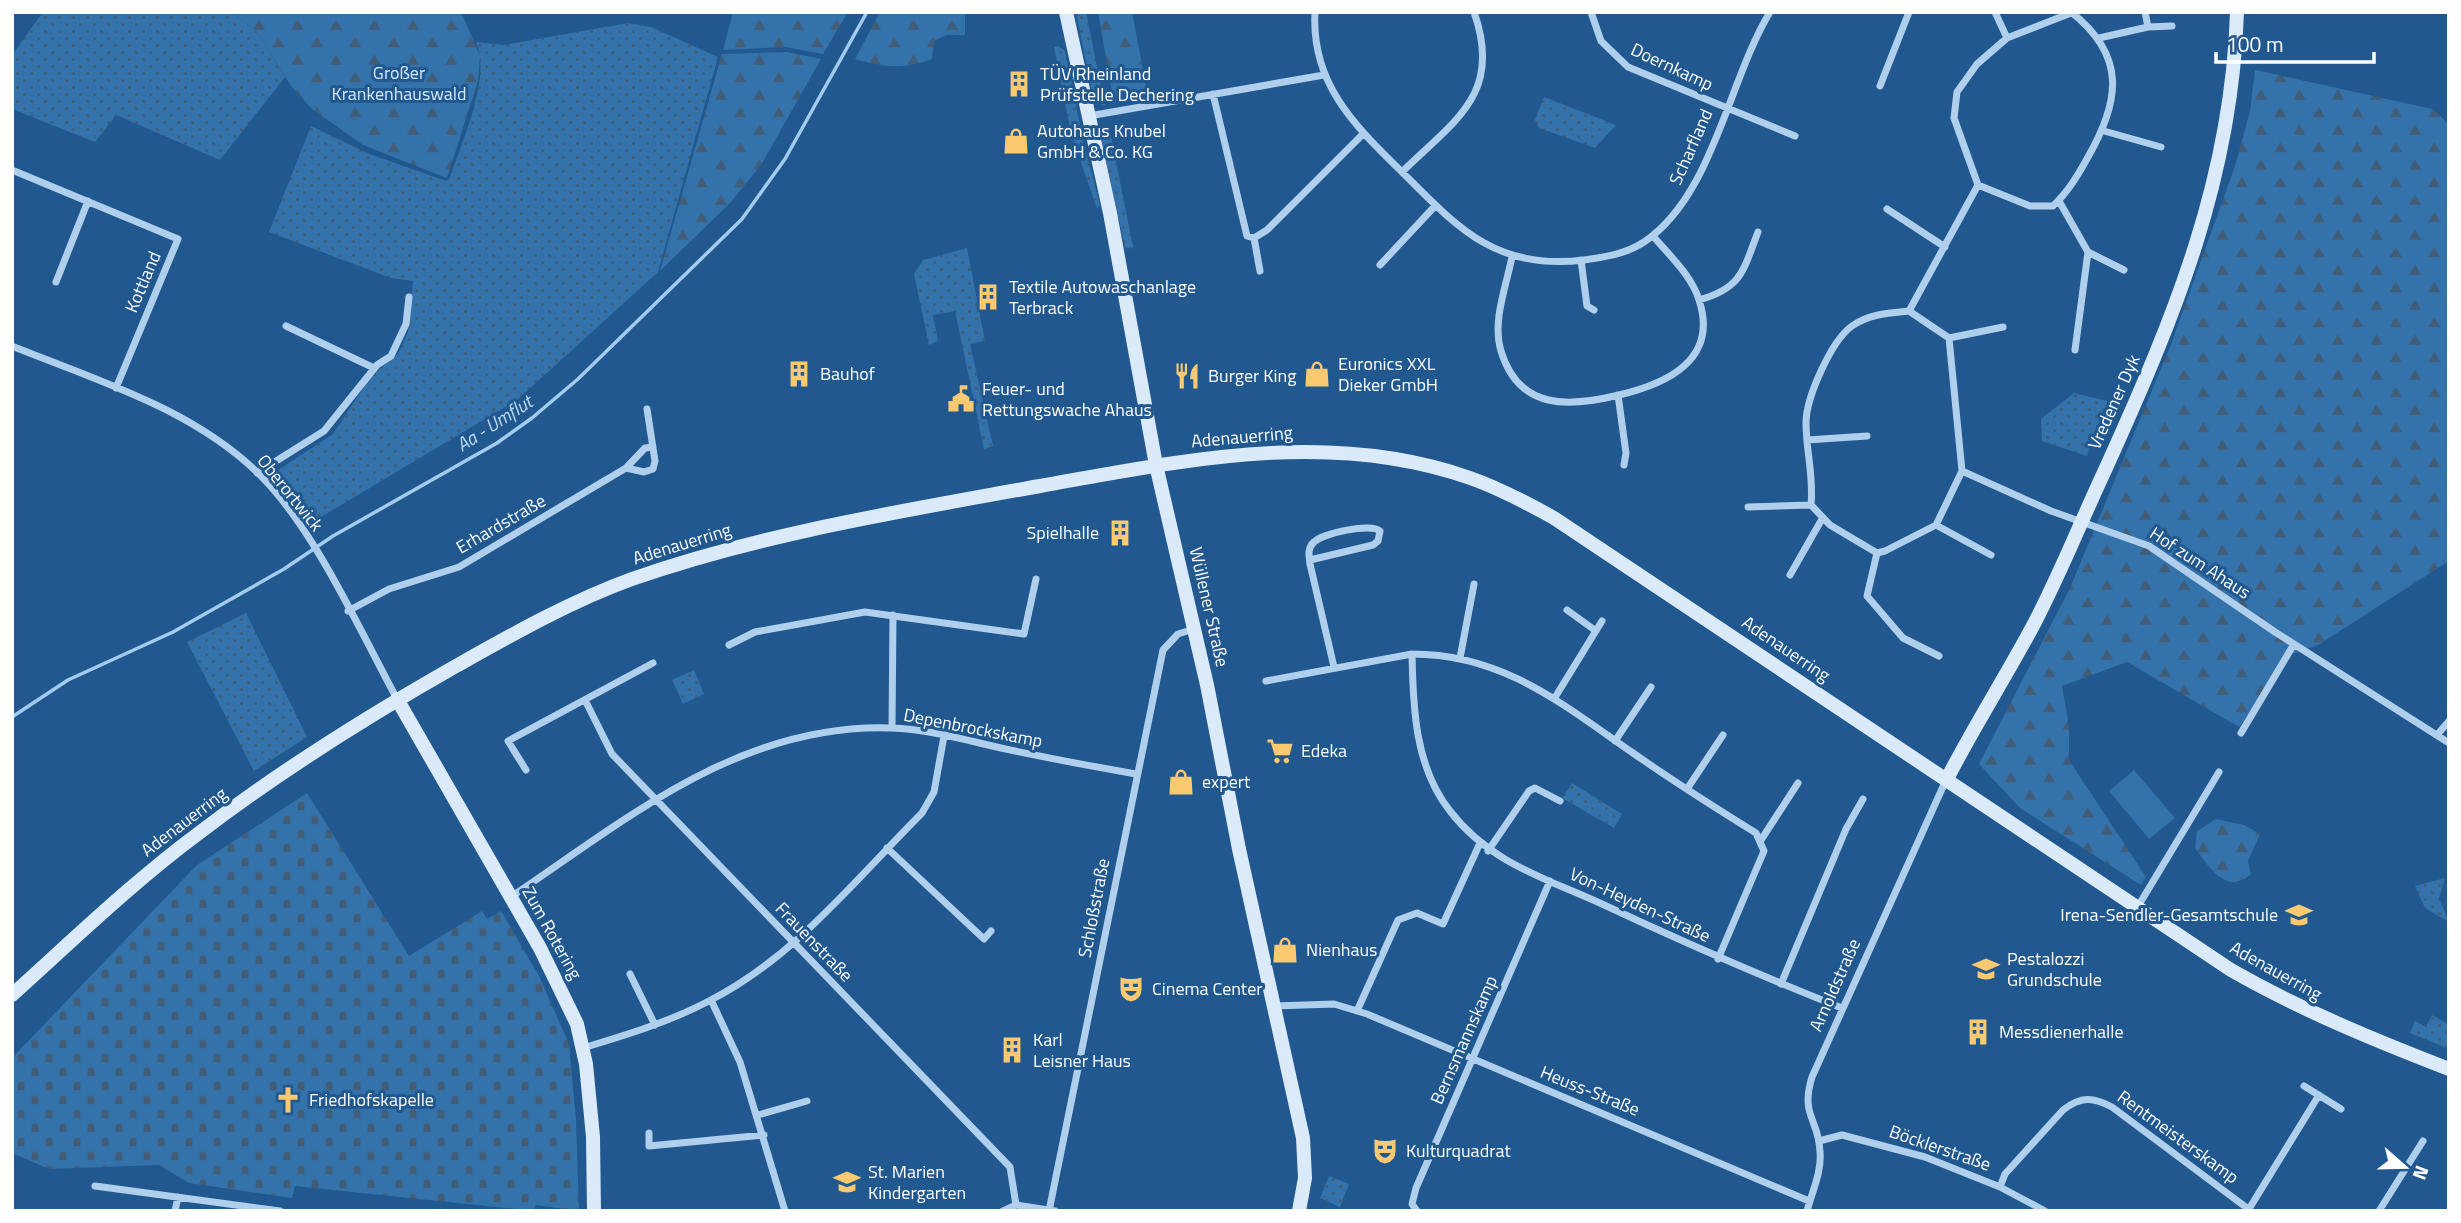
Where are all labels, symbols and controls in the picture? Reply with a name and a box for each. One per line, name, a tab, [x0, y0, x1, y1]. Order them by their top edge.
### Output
scale bar	[2216, 21, 2374, 65]
text: 100 m	[2226, 28, 2283, 60]
street label: Doernkamp	[1627, 36, 1718, 97]
park label: Großer Krankenhauswald	[331, 59, 467, 107]
place label: TÜV Rheinland Prüfstelle Dechering	[1040, 60, 1194, 108]
building icon: TÜV Rheinland Prüfstelle Dechering	[1004, 69, 1034, 99]
street label: Scharfland	[1662, 104, 1719, 189]
place label: Autohaus Knubel GmbH & Co. KG	[1037, 117, 1166, 165]
shop icon: Autohaus Knubel GmbH & Co. KG	[1001, 126, 1031, 156]
street label: Kottland	[118, 247, 168, 317]
place label: Textile Autowaschanlage Terbrack	[1009, 273, 1196, 321]
building icon: Textile Autowaschanlage Terbrack	[973, 282, 1003, 312]
place label: Euronics XXL Dieker GmbH	[1338, 350, 1438, 398]
street label: Vredener Dyk	[2081, 350, 2147, 454]
building icon: Bauhof	[784, 359, 814, 389]
shop icon: Euronics XXL Dieker GmbH	[1302, 359, 1332, 389]
place label: Bauhof	[820, 360, 875, 387]
restaurant icon: Burger King	[1172, 361, 1202, 391]
place label: Burger King	[1208, 362, 1296, 389]
place label: Feuer- und Rettungswache Ahaus	[982, 375, 1152, 423]
public building icon: Feuer- und Rettungswache Ahaus	[946, 384, 976, 414]
water label: Aa - Umflut	[450, 386, 539, 458]
street label: Adenauerring	[1190, 419, 1294, 454]
street label: Oberortwick	[251, 448, 330, 537]
street label: Erhardstraße	[451, 487, 551, 560]
street label: Adenauerring	[629, 516, 735, 571]
building icon: Spielhalle	[1105, 518, 1135, 548]
place label: Spielhalle	[1026, 519, 1099, 546]
street label: Hof zum Ahaus	[2144, 520, 2256, 605]
street label: Wüllener Straße	[1183, 544, 1236, 669]
street label: Adenauerring	[1736, 609, 1836, 688]
street label: Depenbrockskamp	[901, 701, 1045, 754]
supermarket icon: Edeka	[1265, 736, 1295, 766]
place label: Edeka	[1301, 737, 1347, 764]
shop icon: expert	[1166, 767, 1196, 797]
place label: expert	[1202, 768, 1251, 795]
street label: Adenauerring	[135, 780, 233, 863]
street label: Schloßstraße	[1071, 856, 1116, 960]
street label: Von-Heyden-Straße	[1565, 860, 1715, 949]
street label: Zum Rotering	[516, 881, 589, 984]
street label: Frauenstraße	[769, 896, 860, 988]
school or university icon: Irena-Sendler-Gesamtschule	[2284, 900, 2314, 930]
place label: Irena-Sendler-Gesamtschule	[2060, 901, 2278, 928]
street label: Arnoldstraße	[1802, 934, 1867, 1036]
street label: Adenauerring	[2225, 934, 2327, 1007]
shop icon: Nienhaus	[1270, 935, 1300, 965]
place label: Nienhaus	[1306, 936, 1377, 963]
place label: Pestalozzi Grundschule	[2007, 945, 2102, 993]
school or university icon: Pestalozzi Grundschule	[1971, 954, 2001, 984]
street label: Bernsmannskamp	[1423, 971, 1504, 1108]
theatre icon: Cinema Center	[1116, 974, 1146, 1004]
place label: Cinema Center	[1152, 975, 1262, 1002]
building icon: Messdienerhalle	[1963, 1017, 1993, 1047]
place label: Messdienerhalle	[1999, 1018, 2124, 1045]
place label: Karl Leisner Haus	[1033, 1026, 1131, 1074]
building icon: Karl Leisner Haus	[997, 1035, 1027, 1065]
street label: Heuss-Straße	[1536, 1058, 1644, 1123]
street label: Rentmeisterskamp	[2112, 1083, 2245, 1190]
church icon: Friedhofskapelle	[273, 1085, 303, 1115]
place label: Friedhofskapelle	[309, 1086, 434, 1113]
street label: Böcklerstraße	[1886, 1118, 1995, 1178]
north arrow	[2370, 1132, 2440, 1202]
theatre icon: Kulturquadrat	[1370, 1136, 1400, 1166]
place label: Kulturquadrat	[1406, 1137, 1511, 1164]
place label: St. Marien Kindergarten	[868, 1158, 966, 1206]
text: N	[2406, 1162, 2437, 1184]
school or university icon: St. Marien Kindergarten	[832, 1167, 862, 1197]

